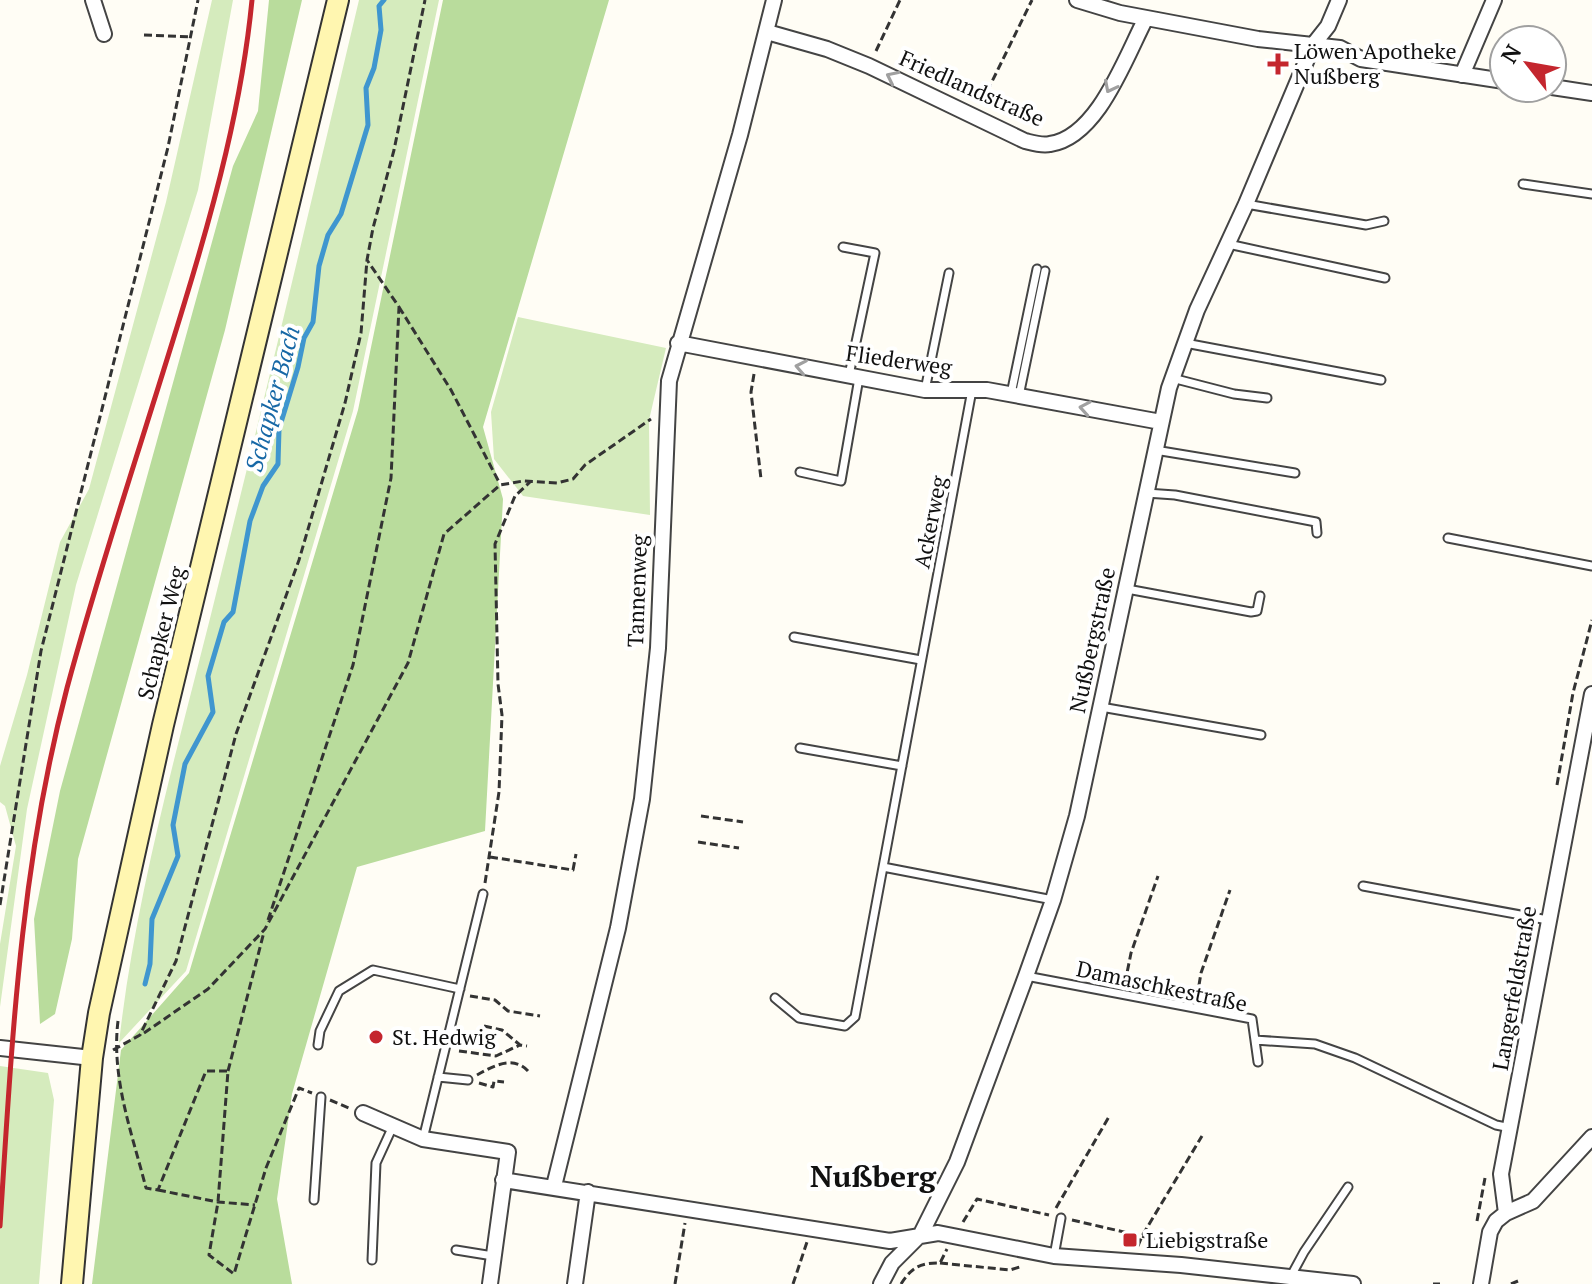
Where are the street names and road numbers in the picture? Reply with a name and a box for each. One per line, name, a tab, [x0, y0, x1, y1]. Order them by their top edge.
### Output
street label: Friedlandstraße	[895, 43, 1049, 132]
street label: Fliederweg	[844, 338, 954, 381]
street label: Ackerweg	[906, 473, 953, 571]
street label: Tannenweg	[620, 534, 653, 648]
street label: Schapker Weg	[130, 563, 191, 702]
street label: Nußbergstraße	[1062, 564, 1121, 715]
street label: Langerfeldstraße	[1485, 903, 1542, 1073]
street label: Damaschkestraße	[1074, 953, 1250, 1018]

